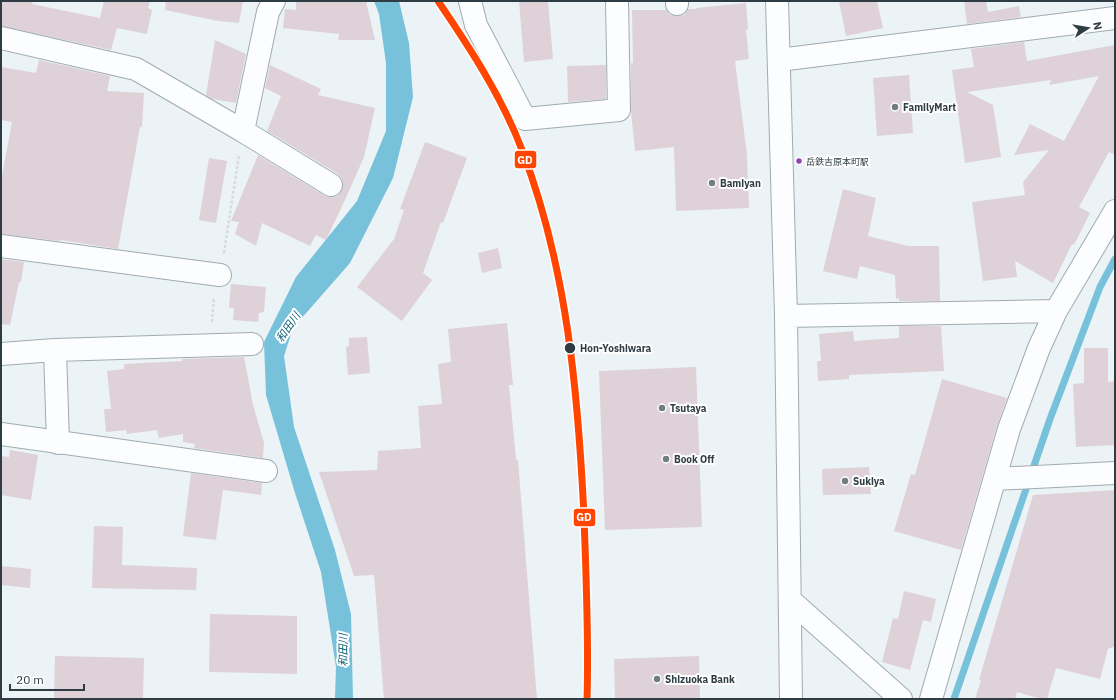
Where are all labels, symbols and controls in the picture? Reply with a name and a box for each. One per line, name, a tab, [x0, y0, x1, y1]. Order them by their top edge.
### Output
north arrow	[1068, 8, 1108, 48]
text: N	[1090, 21, 1105, 31]
place label: FamilyMart	[903, 101, 956, 114]
marker: FamilyMart	[890, 102, 900, 112]
line badge: GD	[514, 150, 537, 169]
text: GD	[517, 153, 533, 167]
marker: 岳鉄吉原本町駅	[794, 156, 804, 166]
place label: 岳鉄吉原本町駅	[806, 156, 869, 167]
place label: Bamiyan	[720, 177, 761, 190]
marker: Bamiyan	[707, 178, 717, 188]
water label: 和田川	[273, 309, 304, 345]
marker: Hon-Yoshiwara	[563, 341, 577, 355]
place label: Hon-Yoshiwara	[580, 342, 652, 355]
place label: Tsutaya	[670, 402, 707, 415]
marker: Tsutaya	[657, 403, 667, 413]
place label: Book Off	[674, 453, 715, 466]
marker: Book Off	[661, 454, 671, 464]
place label: Sukiya	[853, 475, 885, 488]
marker: Sukiya	[840, 476, 850, 486]
line badge: GD	[573, 508, 596, 527]
text: GD	[576, 510, 592, 524]
water label: 和田川	[336, 633, 350, 667]
scale bar	[10, 666, 84, 692]
text: 20 m	[16, 672, 44, 687]
place label: Shizuoka Bank	[665, 673, 735, 686]
marker: Shizuoka Bank	[652, 674, 662, 684]

